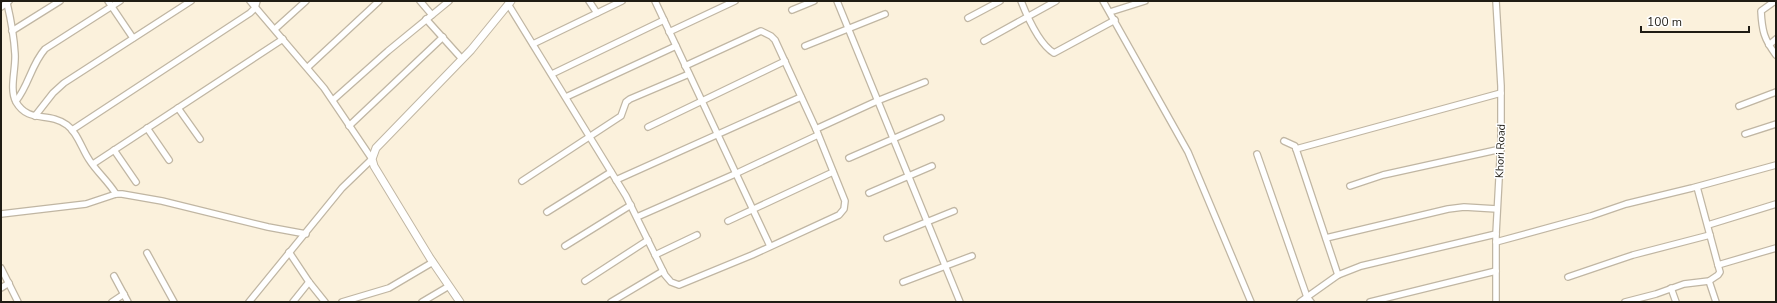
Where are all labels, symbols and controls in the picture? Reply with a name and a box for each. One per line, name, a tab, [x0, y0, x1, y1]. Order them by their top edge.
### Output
scale bar	[1641, 8, 1749, 34]
text: 100 m	[1647, 14, 1682, 30]
street label: Khori Road	[1492, 124, 1509, 178]

